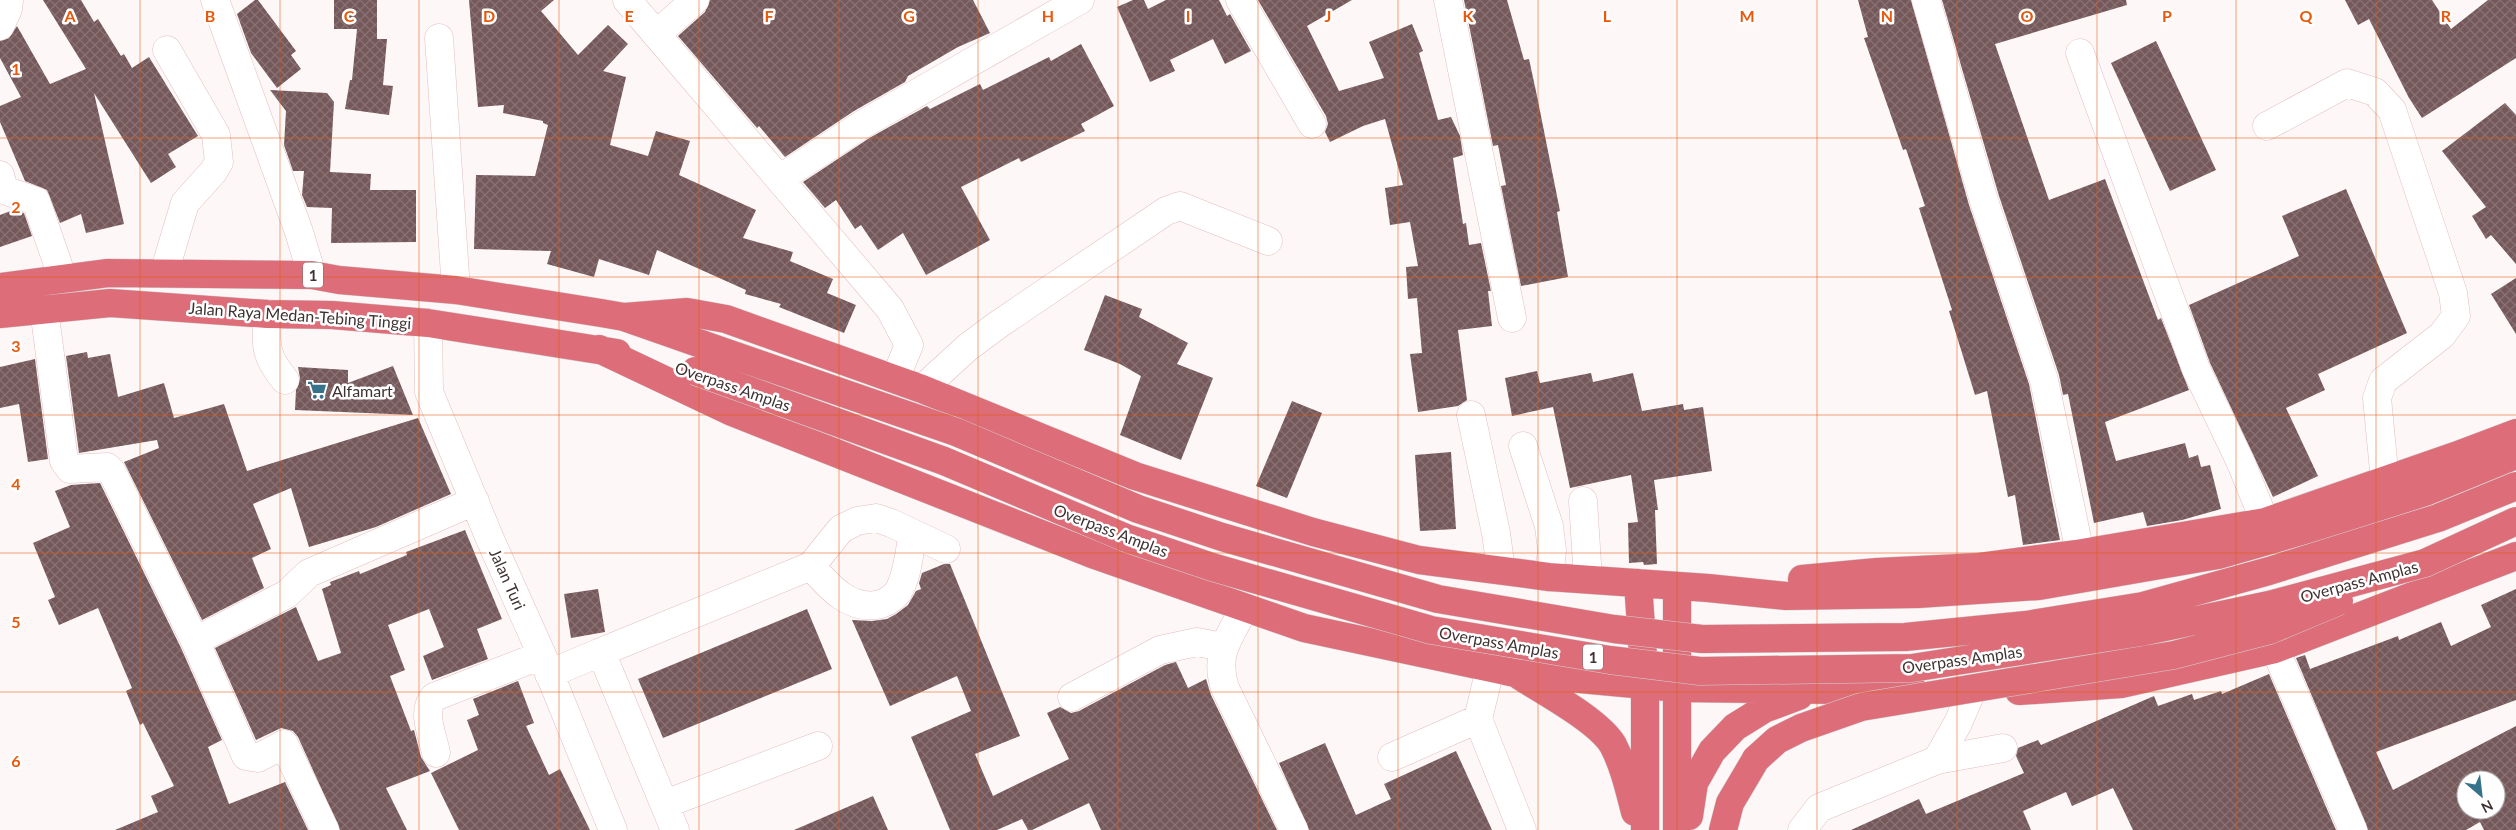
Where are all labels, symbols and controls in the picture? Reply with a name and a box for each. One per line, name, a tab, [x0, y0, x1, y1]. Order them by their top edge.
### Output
text: A	[63, 6, 76, 25]
text: B	[205, 6, 215, 25]
text: C	[344, 6, 355, 25]
text: D	[483, 6, 495, 25]
text: E	[624, 6, 634, 25]
text: F	[764, 6, 774, 25]
text: G	[903, 6, 915, 25]
text: H	[1042, 6, 1054, 25]
text: I	[1186, 6, 1190, 25]
text: J	[1325, 6, 1331, 25]
text: K	[1463, 6, 1475, 25]
text: L	[1603, 6, 1612, 25]
text: M	[1739, 6, 1755, 25]
text: N	[1881, 6, 1893, 25]
text: O	[2021, 6, 2034, 25]
text: P	[2162, 6, 2172, 25]
text: Q	[2300, 6, 2313, 25]
text: R	[2441, 6, 2452, 25]
text: 1	[11, 59, 21, 78]
text: 2	[11, 197, 21, 216]
road number: 1	[303, 262, 323, 288]
street label: Jalan Raya Medan-Tebing Tinggi	[188, 298, 412, 332]
text: 3	[11, 336, 21, 355]
street label: Overpass Amplas	[673, 357, 793, 415]
supermarket icon: Alfamart	[306, 379, 328, 401]
place label: Alfamart	[332, 381, 393, 400]
text: 4	[11, 474, 21, 493]
street label: Overpass Amplas	[1051, 499, 1171, 561]
street label: Jalan Turi	[486, 545, 530, 613]
street label: Overpass Amplas	[2298, 556, 2420, 606]
text: 5	[11, 612, 21, 631]
street label: Overpass Amplas	[1438, 622, 1560, 662]
street label: Overpass Amplas	[1901, 641, 2023, 677]
road number: 1	[1583, 644, 1603, 670]
text: 6	[11, 751, 21, 770]
north arrow	[2456, 770, 2506, 820]
text: N	[2479, 797, 2496, 817]

